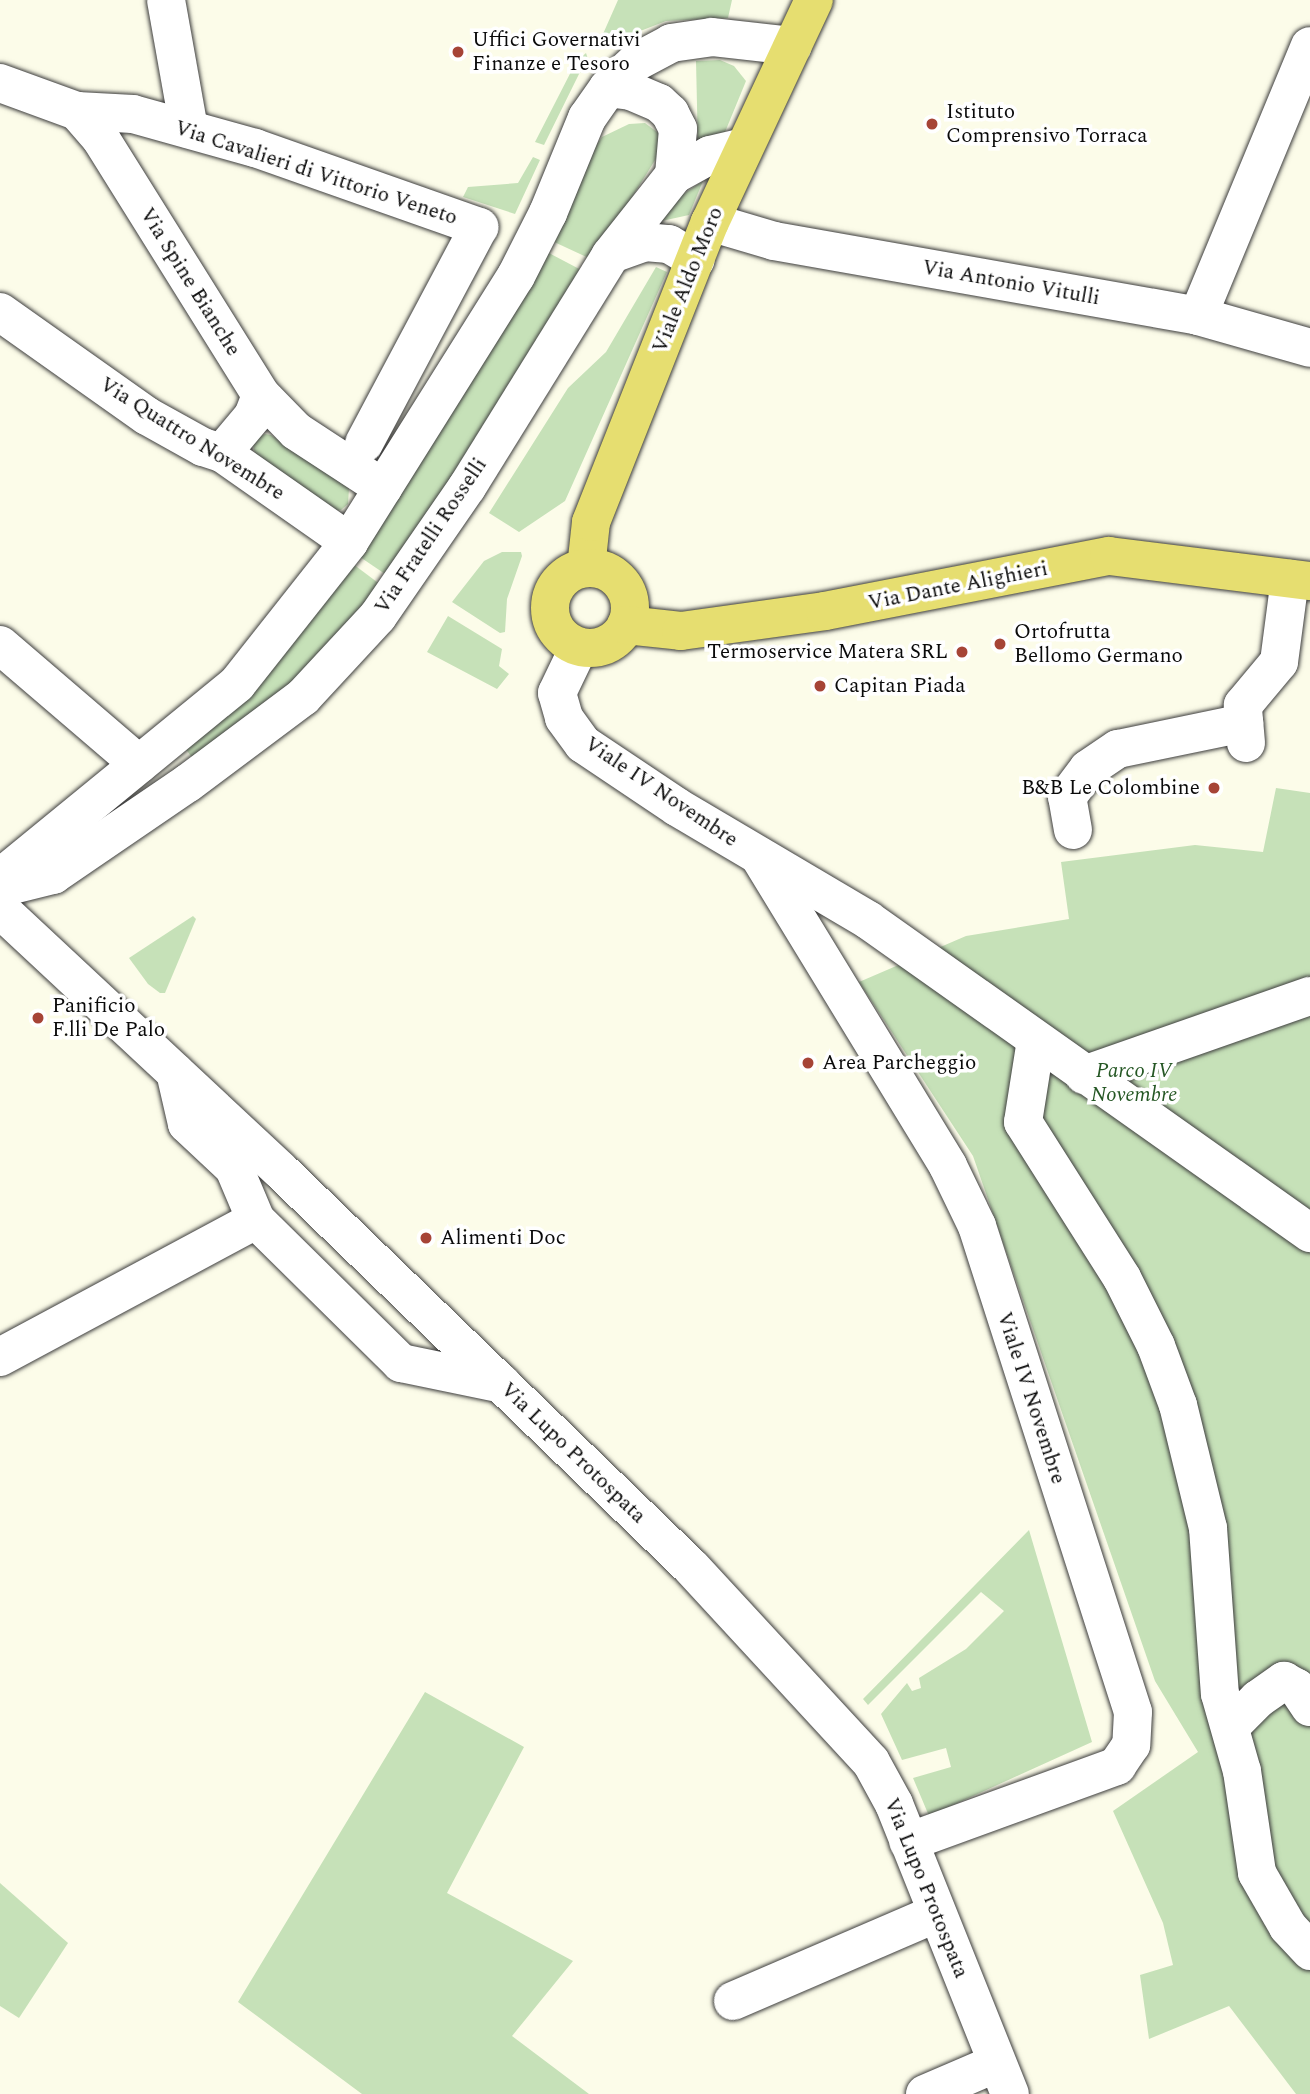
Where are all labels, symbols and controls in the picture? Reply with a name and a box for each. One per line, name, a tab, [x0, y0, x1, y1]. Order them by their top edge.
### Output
place label: Uffici Governativi Finanze e Tesoro	[472, 27, 641, 77]
marker: Uffici Governativi Finanze e Tesoro	[450, 44, 466, 60]
place label: Istituto Comprensivo Torraca	[946, 99, 1148, 149]
street label: Via Cavalieri di Vittorio Veneto	[172, 115, 460, 231]
marker: Istituto Comprensivo Torraca	[924, 116, 940, 132]
street label: Via Spine Bianche	[134, 203, 246, 361]
street label: Viale Aldo Moro	[647, 203, 729, 357]
street label: Via Antonio Vitulli	[920, 255, 1102, 311]
street label: Via Quattro Novembre	[95, 372, 289, 506]
street label: Via Fratelli Rosselli	[369, 453, 493, 619]
street label: Via Dante Alighieri	[866, 556, 1050, 616]
place label: Ortofrutta Bellomo Germano	[1014, 619, 1183, 669]
marker: Ortofrutta Bellomo Germano	[992, 636, 1008, 652]
place label: Termoservice Matera SRL	[707, 639, 948, 665]
marker: Termoservice Matera SRL	[954, 644, 970, 660]
place label: Capitan Piada	[834, 673, 965, 699]
marker: Capitan Piada	[812, 678, 828, 694]
street label: Viale IV Novembre	[580, 731, 742, 853]
place label: B&B Le Colombine	[1021, 775, 1200, 801]
marker: B&B Le Colombine	[1206, 780, 1222, 796]
place label: Panificio F.lli De Palo	[52, 993, 165, 1043]
marker: Panificio F.lli De Palo	[30, 1010, 46, 1026]
place label: Area Parcheggio	[822, 1050, 976, 1076]
marker: Area Parcheggio	[800, 1055, 816, 1071]
park label: Parco IV Novembre	[1091, 1058, 1177, 1108]
place label: Alimenti Doc	[440, 1225, 566, 1251]
marker: Alimenti Doc	[418, 1230, 434, 1246]
street label: Viale IV Novembre	[991, 1309, 1071, 1487]
street label: Via Lupo Protospata	[495, 1377, 651, 1529]
street label: Via Lupo Protospata	[878, 1794, 974, 1982]

